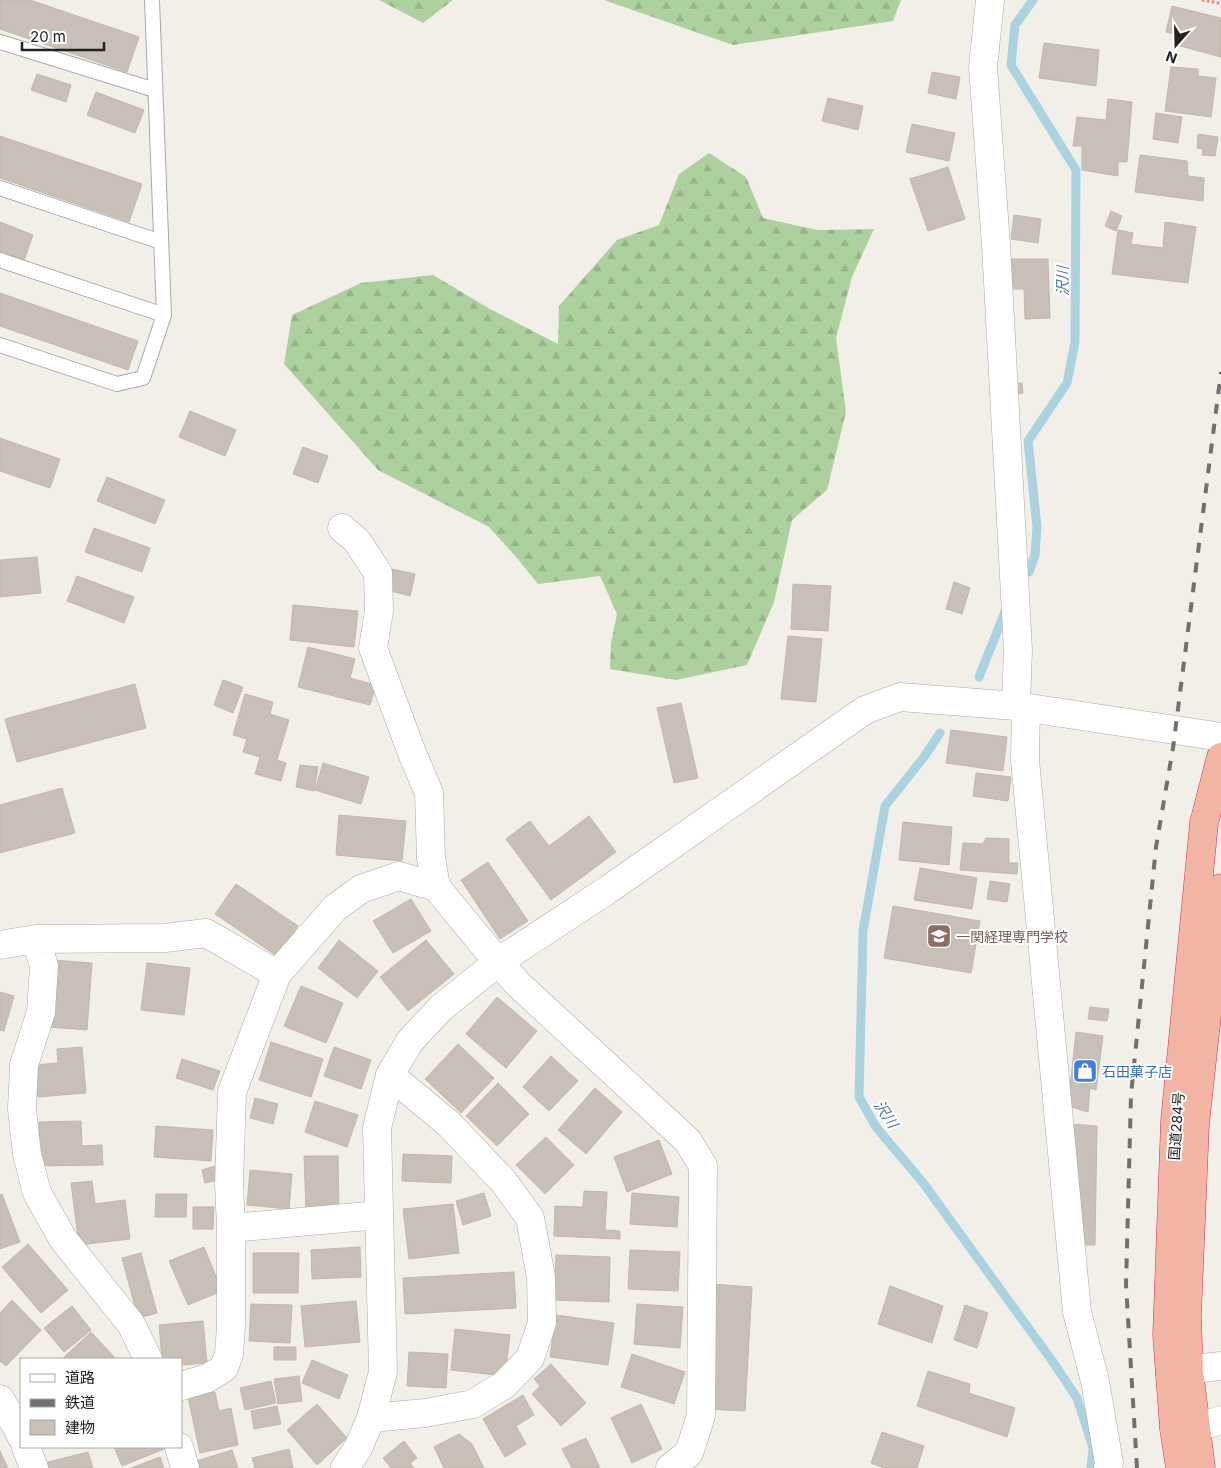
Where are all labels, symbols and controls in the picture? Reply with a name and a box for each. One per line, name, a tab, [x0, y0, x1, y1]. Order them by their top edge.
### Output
scale bar	[22, 20, 105, 52]
north arrow	[1151, 20, 1201, 70]
text: 20 m	[30, 27, 66, 46]
text: N	[1163, 48, 1179, 67]
water label: 沢川	[1053, 264, 1072, 296]
school or university icon: 一関経理専門学校	[926, 923, 952, 949]
place label: 一関経理専門学校	[956, 928, 1068, 945]
shop icon: 石田菓子店	[1072, 1058, 1098, 1084]
place label: 石田菓子店	[1102, 1063, 1172, 1080]
street label: 国道284号	[1165, 1091, 1187, 1161]
water label: 沢川	[870, 1096, 903, 1133]
legend	[20, 1358, 182, 1448]
text: 道路	[65, 1368, 95, 1387]
text: 鉄道	[65, 1393, 95, 1412]
text: 建物	[65, 1418, 95, 1437]

